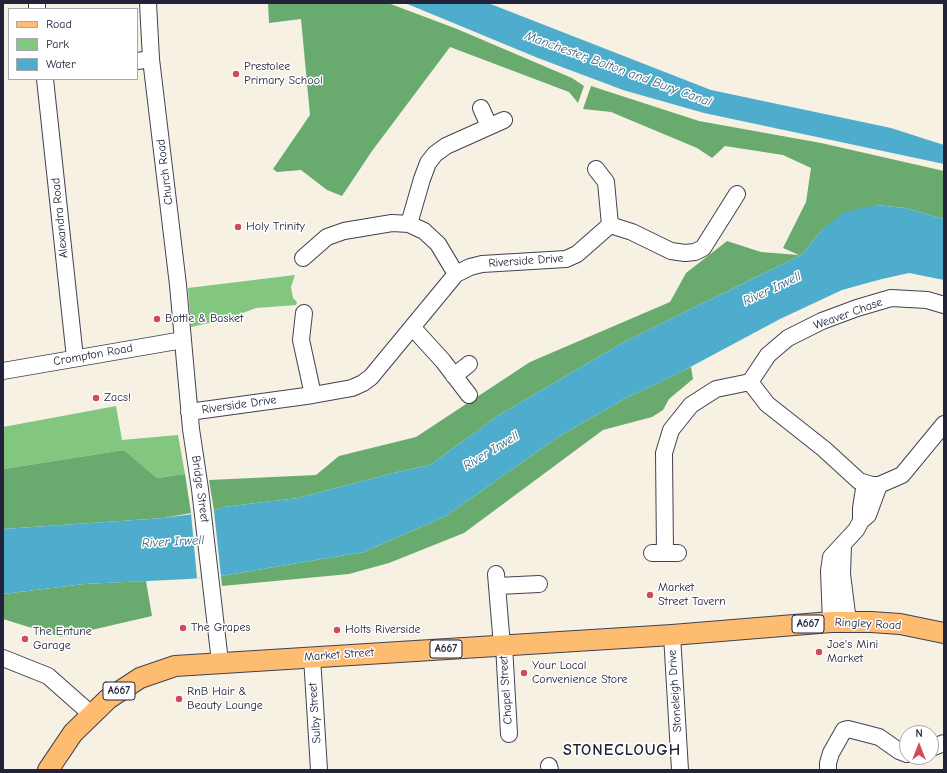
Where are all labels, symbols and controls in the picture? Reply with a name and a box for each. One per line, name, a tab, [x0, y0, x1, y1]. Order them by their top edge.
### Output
legend	[8, 8, 138, 80]
text: Road	[46, 17, 72, 31]
water label: Manchester, Bolton and Bury Canal	[523, 28, 713, 110]
text: Park	[46, 37, 69, 51]
text: Water	[46, 57, 76, 71]
place label: Prestolee Primary School	[244, 60, 323, 88]
marker: Prestolee Primary School	[231, 69, 241, 79]
street label: Church Road	[154, 138, 176, 206]
street label: Alexandra Road	[49, 177, 71, 259]
place label: Holy Trinity	[246, 220, 305, 234]
marker: Holy Trinity	[233, 222, 243, 232]
street label: Riverside Drive	[488, 251, 564, 271]
water label: River Irwell	[740, 269, 804, 309]
street label: Weaver Chase	[812, 295, 884, 333]
place label: Bottle & Basket	[165, 312, 244, 326]
marker: Bottle & Basket	[152, 314, 162, 324]
street label: Crompton Road	[52, 341, 134, 369]
place label: Zacs!	[104, 391, 131, 405]
marker: Zacs!	[91, 393, 101, 403]
street label: Riverside Drive	[201, 393, 277, 417]
water label: River Irwell	[460, 428, 522, 474]
street label: Bridge Street	[188, 454, 212, 524]
water label: River Irwell	[141, 533, 205, 551]
place label: Market Street Tavern	[658, 581, 726, 609]
marker: Market Street Tavern	[645, 590, 655, 600]
road number: A667	[792, 615, 824, 633]
street label: Ringley Road	[834, 615, 902, 633]
place label: The Grapes	[191, 621, 250, 635]
marker: The Grapes	[178, 623, 188, 633]
place label: Holts Riverside	[345, 623, 421, 637]
place label: The Entune Garage	[33, 625, 92, 653]
marker: Holts Riverside	[332, 625, 342, 635]
marker: The Entune Garage	[20, 634, 30, 644]
place label: Joe's Mini Market	[827, 638, 878, 666]
road number: A667	[430, 640, 462, 658]
street label: Market Street	[304, 645, 374, 665]
marker: Joe's Mini Market	[814, 647, 824, 657]
street label: Stoneleigh Drive	[665, 649, 685, 733]
street label: Chapel Street	[496, 655, 516, 725]
place label: Your Local Convenience Store	[532, 659, 628, 687]
marker: Your Local Convenience Store	[519, 668, 529, 678]
road number: A667	[103, 682, 135, 700]
street label: Sulby Street	[306, 682, 324, 744]
place label: RnB Hair & Beauty Lounge	[187, 685, 263, 713]
marker: RnB Hair & Beauty Lounge	[174, 694, 184, 704]
north arrow	[899, 725, 939, 765]
text: N	[915, 727, 923, 740]
district label: STONECLOUGH	[563, 740, 681, 760]

